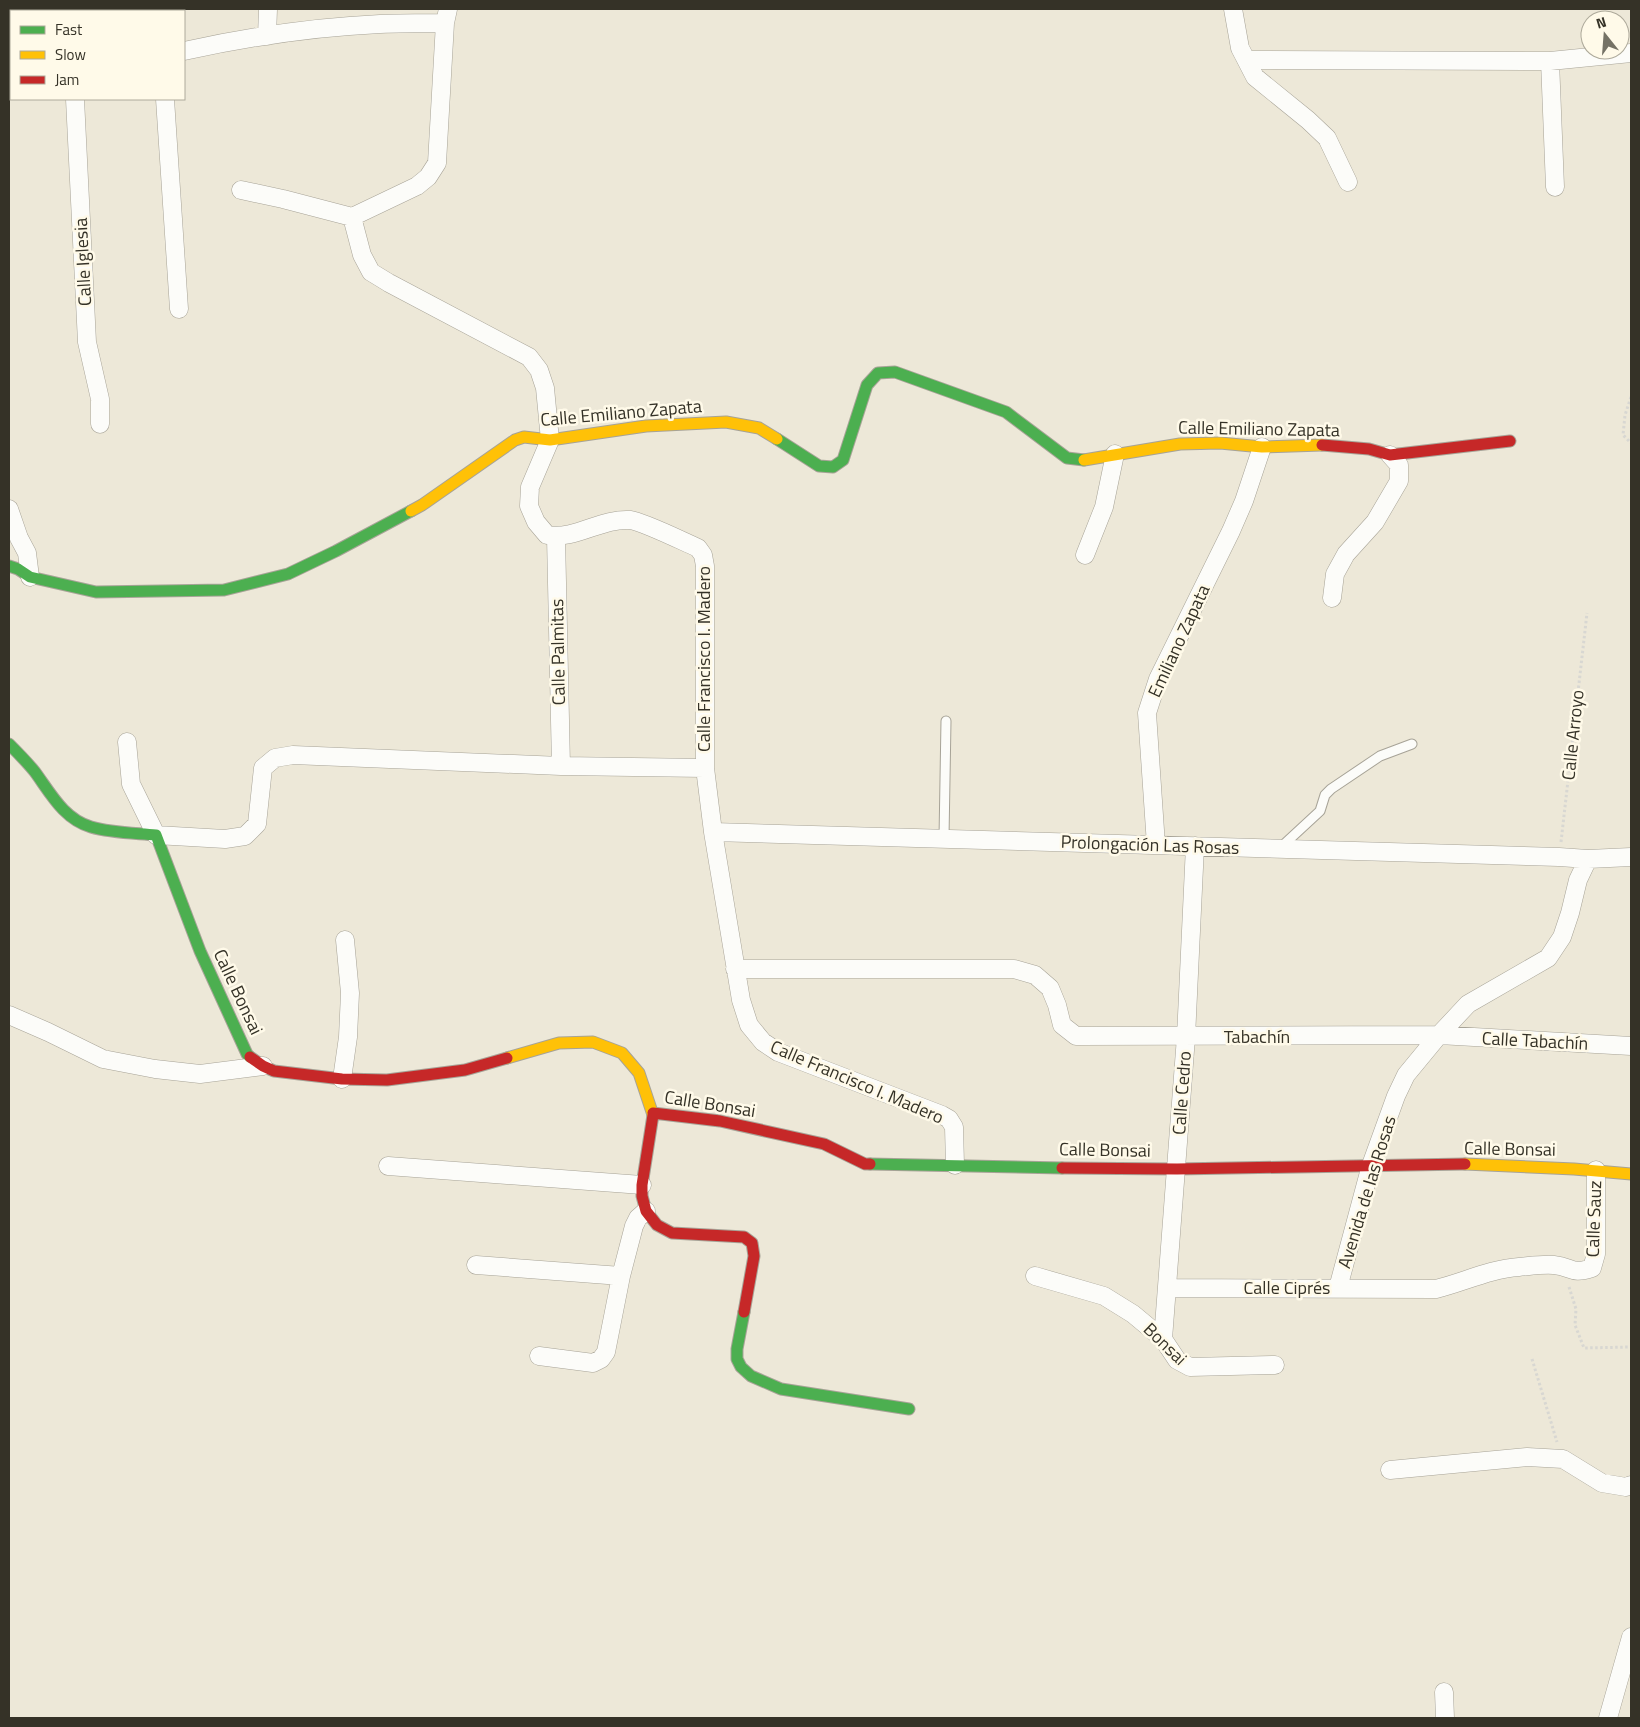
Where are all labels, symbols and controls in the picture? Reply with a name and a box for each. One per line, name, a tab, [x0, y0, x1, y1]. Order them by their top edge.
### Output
legend	[10, 10, 185, 100]
north arrow	[1580, 10, 1630, 60]
text: N	[1593, 11, 1609, 34]
text: Fast	[55, 18, 83, 41]
text: Slow	[55, 43, 86, 66]
text: Jam	[55, 68, 79, 91]
street label: Calle Iglesia	[67, 217, 98, 307]
street label: Calle Emiliano Zapata	[539, 392, 703, 433]
street label: Calle Emiliano Zapata	[1178, 414, 1340, 443]
street label: Calle Francisco I. Madero	[690, 566, 717, 752]
street label: Emiliano Zapata	[1141, 580, 1216, 702]
street label: Calle Palmitas	[543, 598, 572, 706]
street label: Calle Arroyo	[1554, 689, 1591, 781]
street label: Prolongación Las Rosas	[1060, 828, 1240, 861]
street label: Calle Bonsai	[207, 944, 270, 1039]
street label: Tabachín	[1224, 1023, 1290, 1050]
street label: Calle Tabachín	[1481, 1024, 1589, 1057]
street label: Calle Francisco I. Madero	[766, 1033, 948, 1130]
street label: Calle Cedro	[1165, 1050, 1198, 1136]
street label: Calle Bonsai	[663, 1083, 758, 1124]
street label: Avenida de las Rosas	[1330, 1112, 1403, 1272]
street label: Calle Bonsai	[1464, 1134, 1556, 1163]
street label: Calle Bonsai	[1059, 1135, 1151, 1164]
street label: Calle Sauz	[1579, 1180, 1608, 1258]
street label: Calle Ciprés	[1244, 1274, 1330, 1301]
street label: Bonsai	[1137, 1316, 1193, 1371]

